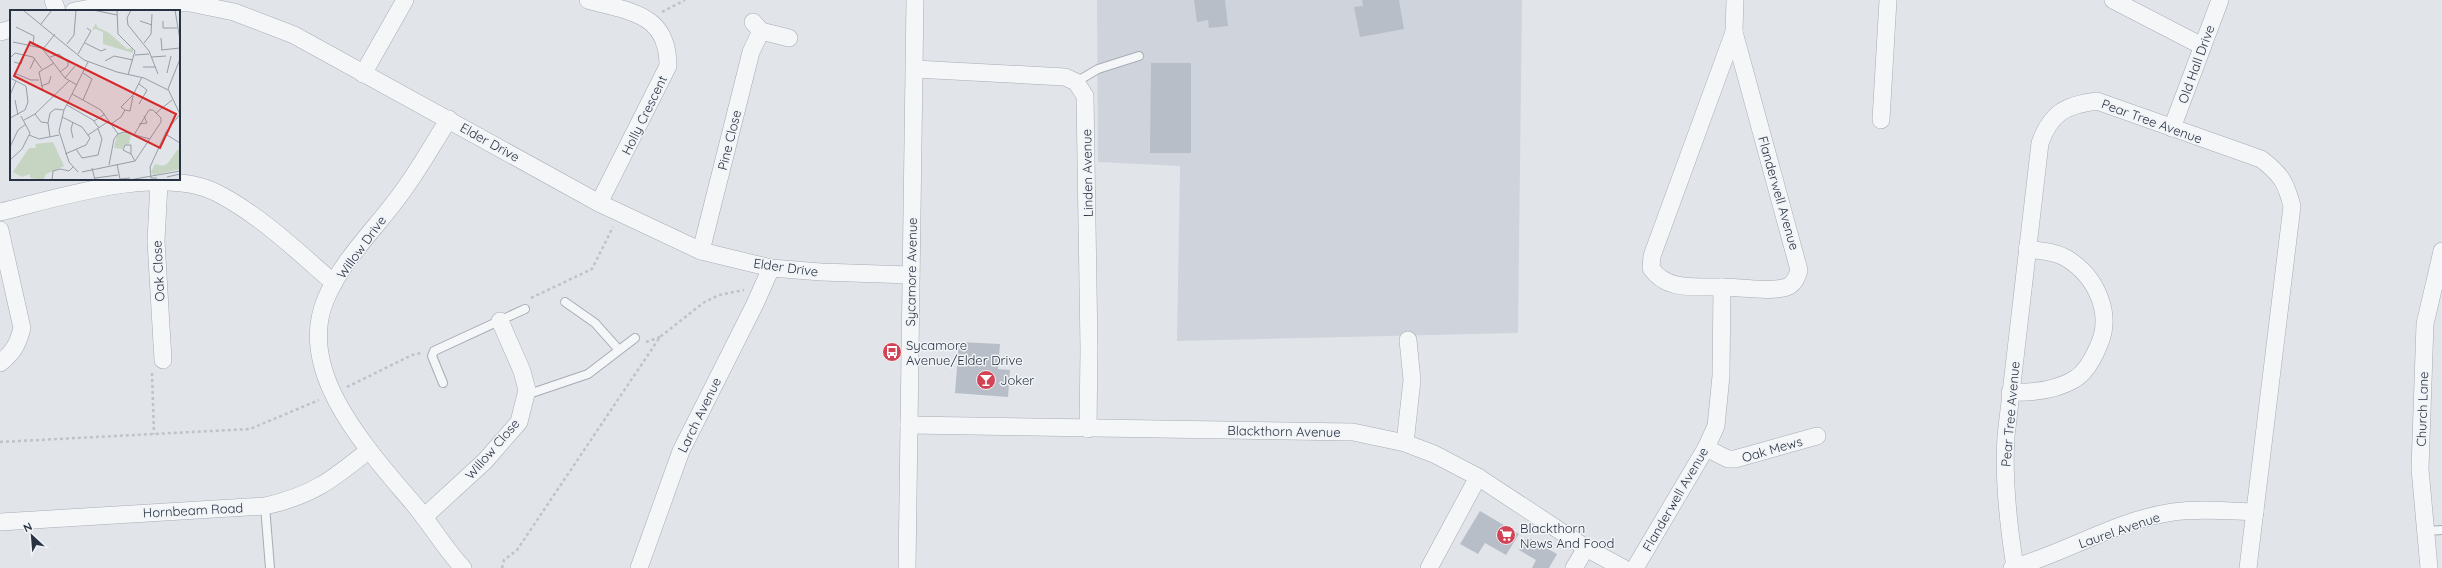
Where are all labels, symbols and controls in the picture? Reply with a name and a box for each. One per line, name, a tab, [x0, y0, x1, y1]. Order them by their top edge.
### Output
inset map	[10, 10, 180, 180]
street label: Old Hall Drive	[2174, 23, 2218, 105]
street label: Holly Crescent	[618, 73, 670, 157]
street label: Pear Tree Avenue	[2099, 95, 2205, 147]
street label: Pine Close	[714, 108, 744, 172]
street label: Elder Drive	[458, 119, 522, 165]
street label: Linden Avenue	[1078, 129, 1096, 217]
street label: Flanderwell Avenue	[1755, 134, 1803, 252]
street label: Willow Drive	[333, 212, 389, 282]
street label: Sycamore Avenue	[902, 217, 920, 327]
street label: Oak Close	[148, 240, 168, 302]
street label: Elder Drive	[753, 255, 819, 279]
place label: Sycamore Avenue/Elder Drive	[906, 337, 1023, 368]
bus stop icon: Sycamore Avenue/Elder Drive	[881, 341, 903, 363]
street label: Pear Tree Avenue	[1997, 361, 2023, 467]
bar icon: Joker	[975, 369, 997, 391]
street label: Church Lane	[2413, 371, 2431, 447]
place label: Joker	[1000, 372, 1034, 388]
street label: Larch Avenue	[674, 375, 724, 455]
street label: Willow Close	[461, 415, 523, 483]
street label: Blackthorn Avenue	[1227, 422, 1341, 440]
street label: Oak Mews	[1740, 433, 1804, 465]
street label: Flanderwell Avenue	[1639, 444, 1711, 554]
street label: Hornbeam Road	[142, 499, 244, 521]
street label: Laurel Avenue	[2076, 509, 2162, 551]
north arrow	[12, 516, 52, 556]
text: N	[21, 519, 34, 535]
place label: Blackthorn News And Food	[1520, 520, 1614, 551]
supermarket icon: Blackthorn News And Food	[1495, 524, 1517, 546]

